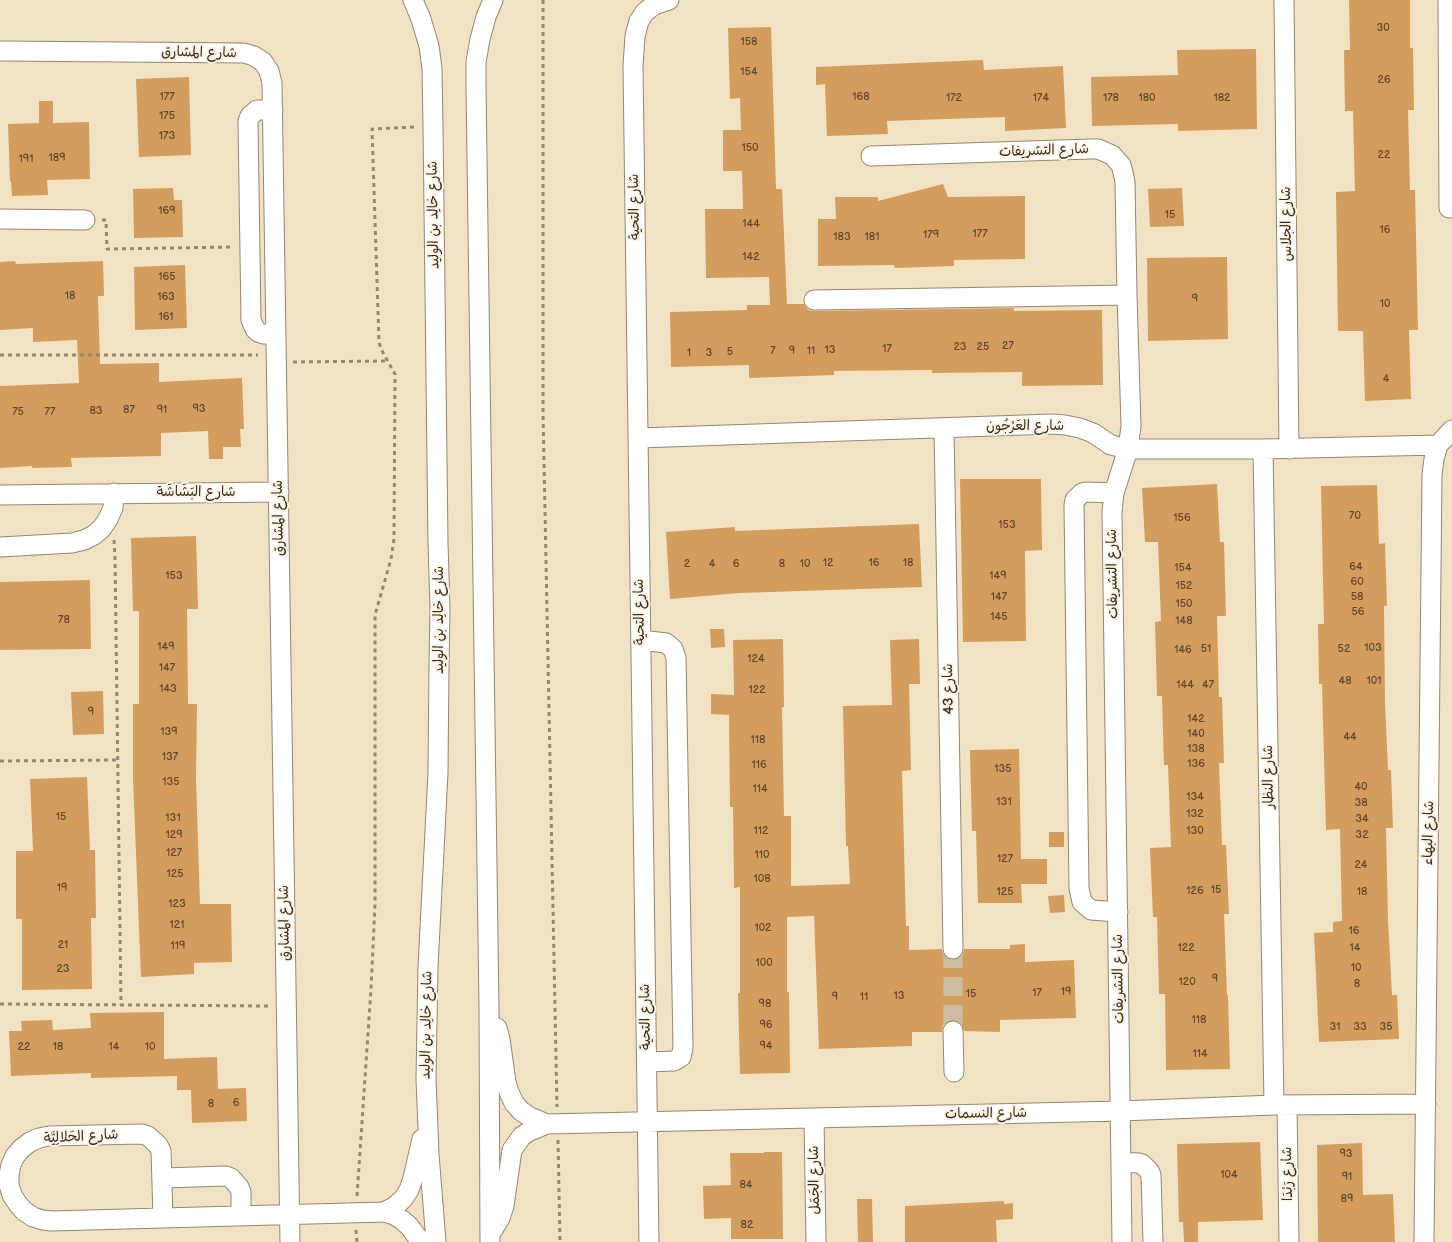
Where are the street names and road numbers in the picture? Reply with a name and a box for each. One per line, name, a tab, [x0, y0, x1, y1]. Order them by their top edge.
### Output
street label: شارع المشارق	[161, 44, 237, 62]
street label: شارع التشريفات	[999, 141, 1089, 161]
street label: شارع خالِد بن الوليد	[425, 161, 443, 269]
street label: شارع التحية	[626, 174, 644, 240]
street label: شارع الجلاس	[1278, 186, 1296, 262]
street label: شارع العَرْجُون	[986, 418, 1064, 434]
street label: شارع المشارق	[270, 480, 288, 556]
street label: شارع البَشَاشَة	[156, 484, 236, 500]
street label: شارع التشريفات	[1104, 529, 1122, 619]
street label: شارع خالِد بن الوليد	[431, 566, 447, 674]
street label: شارع التحية	[631, 579, 649, 645]
street label: شارع 43	[940, 663, 958, 715]
street label: شارع النظار	[1260, 745, 1278, 809]
street label: شارع البهاء	[1420, 800, 1438, 866]
street label: شارع المشارق	[276, 885, 294, 961]
street label: شارع التشريفات	[1110, 934, 1128, 1024]
street label: شارع خالِد بن الوليد	[418, 971, 436, 1079]
street label: شارع التحية	[637, 984, 655, 1050]
street label: شارع النسمات	[945, 1105, 1027, 1123]
street label: شارع الحَلالِيَّة	[43, 1127, 119, 1147]
street label: شارع الجَمَل	[806, 1145, 824, 1215]
street label: شارع رَبْدَا	[1279, 1147, 1297, 1201]

